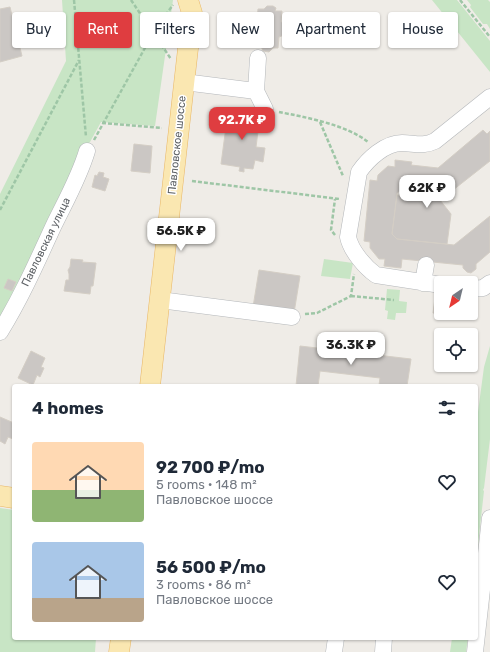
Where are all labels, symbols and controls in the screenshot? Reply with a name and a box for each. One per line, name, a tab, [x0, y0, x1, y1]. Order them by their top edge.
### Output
chip: Buy	[12, 12, 66, 48]
chip: Rent	[74, 12, 132, 48]
chip: Filters	[140, 12, 209, 48]
chip: New	[217, 12, 274, 48]
chip: Apartment	[282, 12, 380, 48]
chip: House	[388, 12, 458, 48]
street label: Павловское шоссе	[165, 95, 189, 195]
pin: 92.7K ₽	[205, 107, 279, 141]
text: 92.7K ₽	[218, 112, 266, 127]
pin: 62K ₽	[399, 175, 455, 209]
text: 62K ₽	[408, 180, 446, 195]
street label: Павловская улица	[19, 195, 73, 289]
pin: 56.5K ₽	[144, 218, 218, 252]
text: 56.5K ₽	[156, 223, 206, 238]
north arrow	[434, 276, 478, 320]
map controls	[434, 276, 478, 372]
button: locate	[434, 328, 478, 372]
pin: 36.3K ₽	[314, 332, 388, 366]
text: 36.3K ₽	[326, 337, 376, 352]
icon: filters	[436, 397, 458, 419]
text: 4 homes	[32, 398, 104, 418]
text: 92 700 ₽/mo	[156, 457, 265, 477]
icon: home	[64, 458, 112, 506]
icon: heart	[436, 471, 458, 493]
text: 5 rooms · 148 m²	[156, 477, 257, 492]
text: Павловское шоссе	[156, 492, 273, 507]
text: 56 500 ₽/mo	[156, 557, 266, 577]
icon: home	[64, 558, 112, 606]
icon: heart	[436, 571, 458, 593]
text: 3 rooms · 86 m²	[156, 577, 251, 592]
text: Павловское шоссе	[156, 592, 273, 607]

